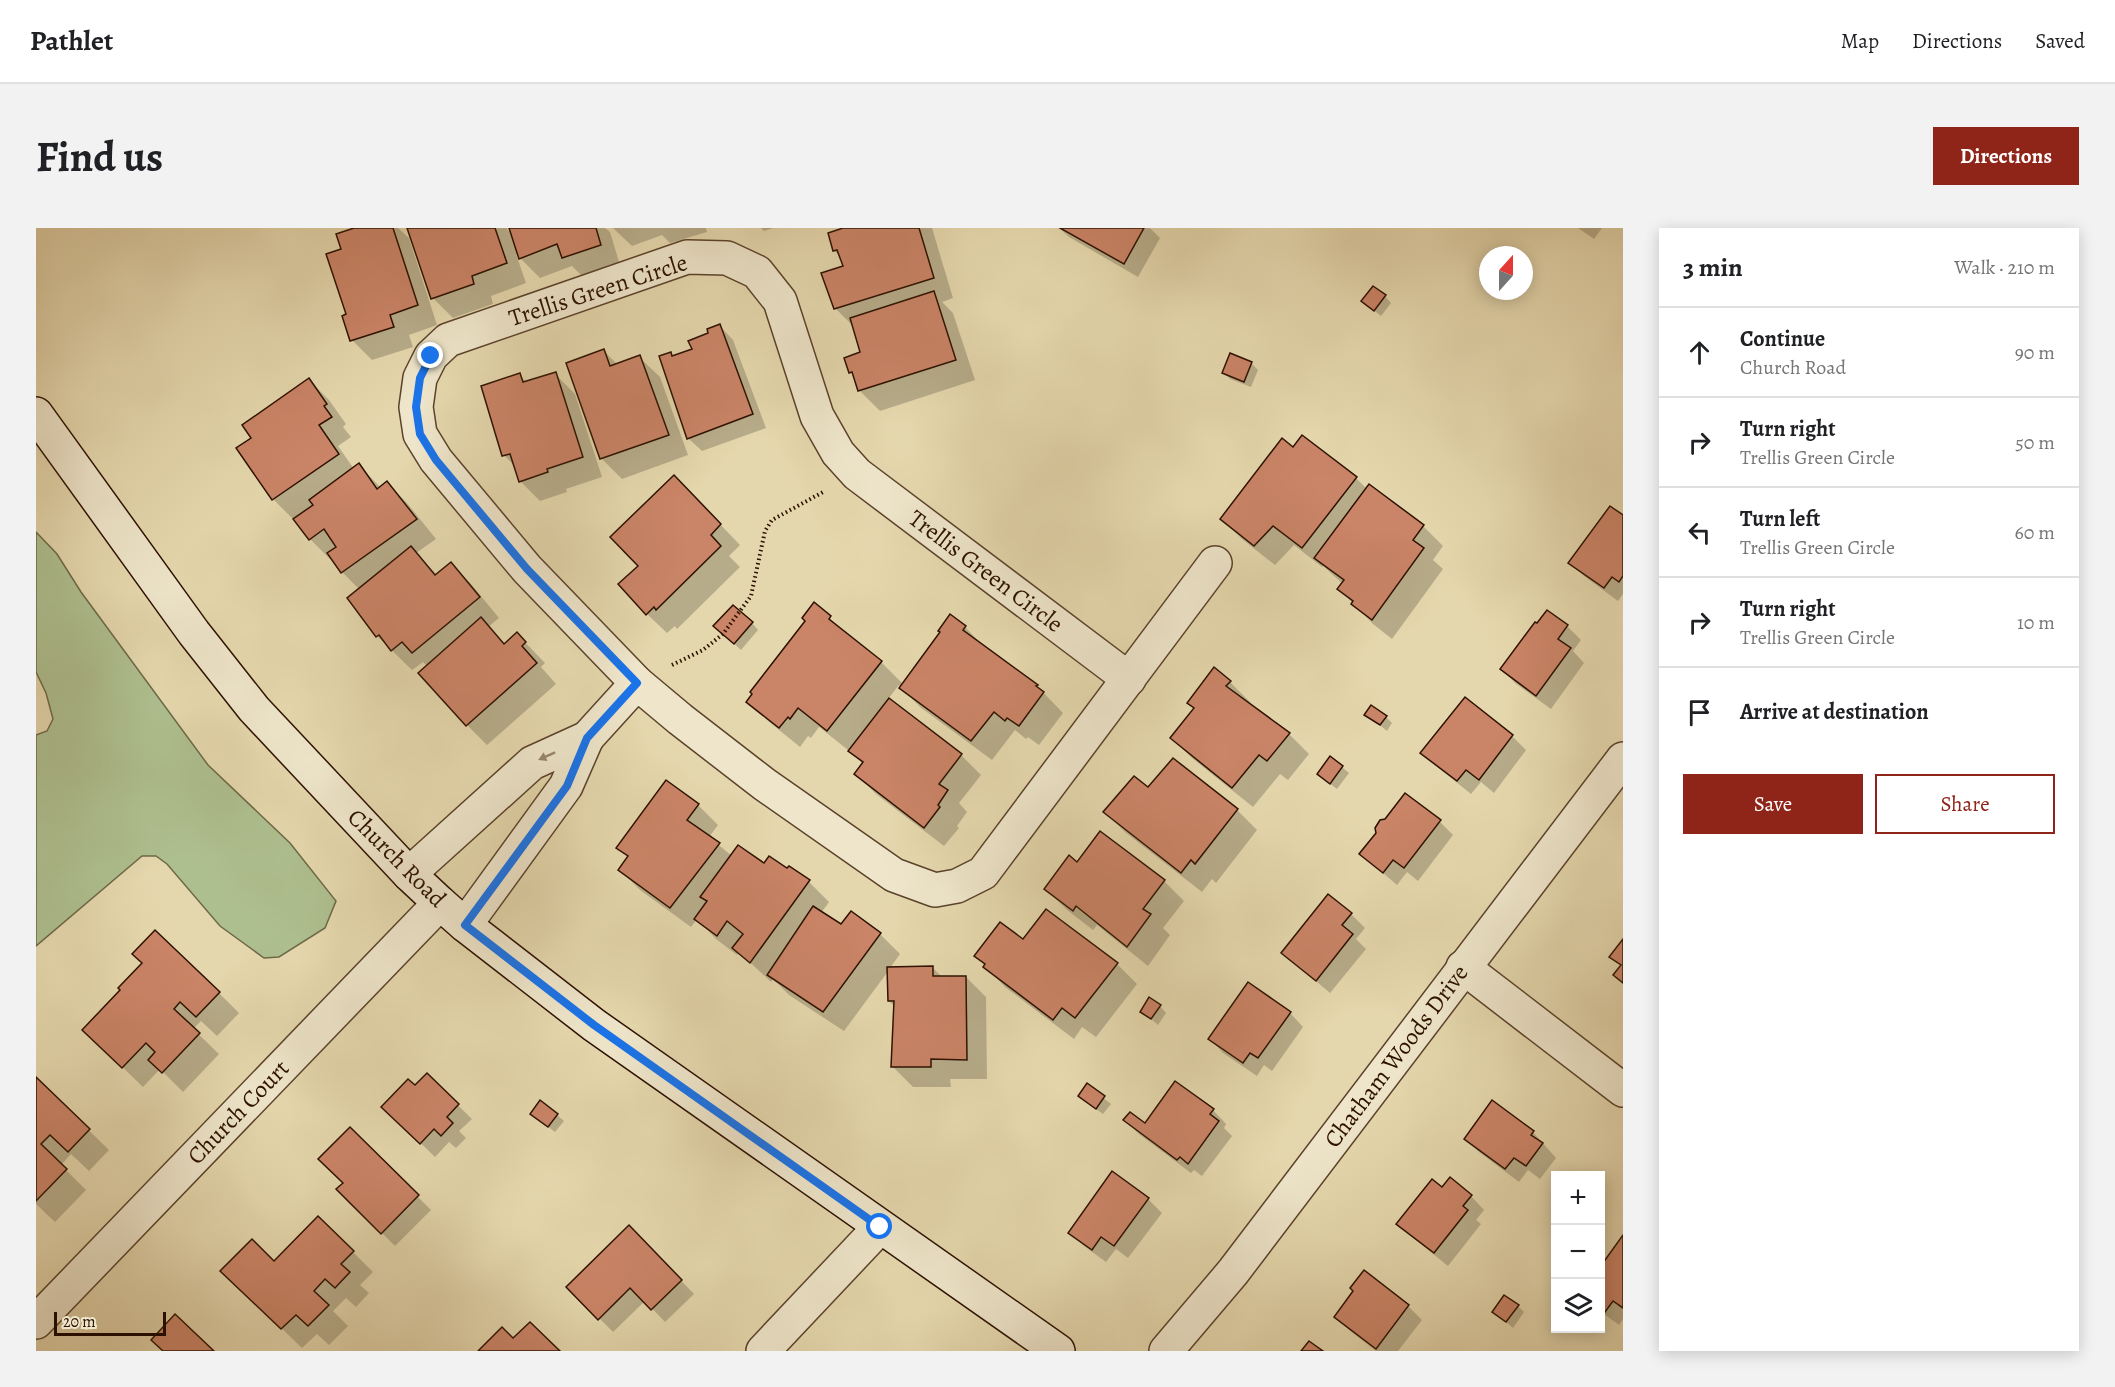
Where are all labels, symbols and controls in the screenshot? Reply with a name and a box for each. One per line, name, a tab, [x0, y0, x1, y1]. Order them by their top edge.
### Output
text: Pathlet	[30, 22, 113, 60]
text: Map	[1841, 27, 1879, 55]
text: Directions	[1912, 27, 2002, 55]
text: Saved	[2035, 27, 2085, 55]
button: Directions	[1933, 127, 2079, 185]
text: Find us	[36, 128, 163, 185]
street label: Trellis Green Circle	[505, 246, 691, 334]
north arrow	[1479, 246, 1533, 300]
text: 3 min	[1683, 250, 1743, 285]
text: Walk · 210 m	[1954, 254, 2055, 281]
text: Continue	[1740, 324, 1825, 354]
icon: ahead	[1683, 336, 1716, 369]
text: 90 m	[2015, 339, 2055, 366]
route end	[417, 342, 443, 368]
text: Church Road	[1740, 354, 1846, 381]
text: Turn right	[1740, 414, 1836, 444]
icon: right	[1683, 426, 1716, 459]
text: 50 m	[2015, 429, 2055, 456]
text: Trellis Green Circle	[1740, 444, 1895, 471]
street label: Trellis Green Circle	[902, 502, 1070, 640]
text: Turn left	[1740, 504, 1820, 534]
icon: left	[1683, 516, 1716, 549]
text: 60 m	[2015, 519, 2055, 546]
text: Trellis Green Circle	[1740, 534, 1895, 561]
text: Turn right	[1740, 594, 1836, 624]
icon: right	[1683, 606, 1716, 639]
text: 10 m	[2017, 609, 2055, 636]
text: Trellis Green Circle	[1740, 624, 1895, 651]
icon: arrive	[1683, 696, 1716, 729]
text: Arrive at destination	[1740, 697, 1929, 727]
one-way arrow	[539, 751, 556, 760]
button: Save	[1683, 774, 1863, 834]
button: Share	[1875, 774, 2055, 834]
street label: Church Road	[341, 802, 453, 914]
street label: Chatham Woods Drive	[1317, 958, 1475, 1154]
street label: Church Court	[180, 1053, 296, 1171]
map controls	[1551, 1171, 1605, 1333]
button: +	[1551, 1171, 1605, 1225]
route start	[866, 1213, 892, 1239]
button: −	[1551, 1225, 1605, 1279]
button: layers	[1551, 1279, 1605, 1333]
scale bar	[54, 1309, 166, 1336]
text: 20 m	[63, 1311, 96, 1333]

